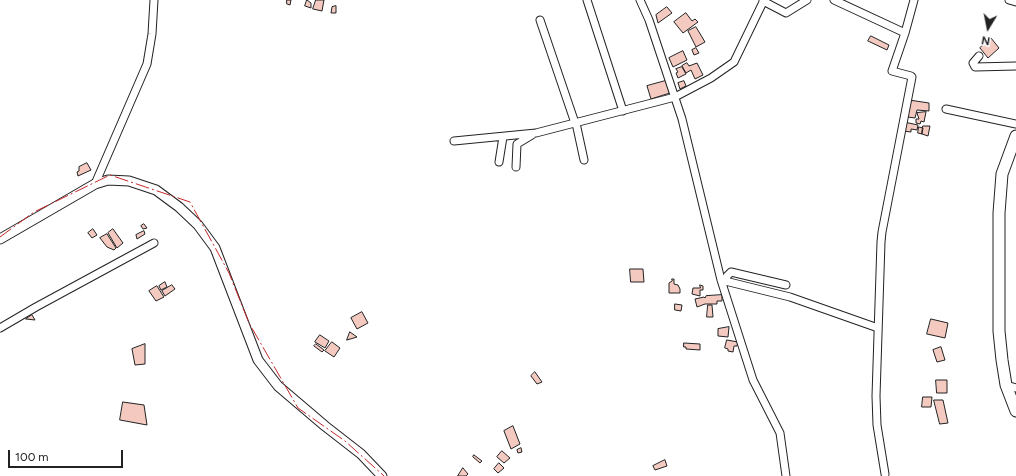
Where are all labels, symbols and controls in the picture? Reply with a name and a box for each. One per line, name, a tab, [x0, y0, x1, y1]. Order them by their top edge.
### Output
north arrow	[968, 8, 1008, 48]
text: N	[981, 33, 991, 47]
scale bar	[10, 442, 125, 468]
text: 100 m	[15, 450, 49, 464]

